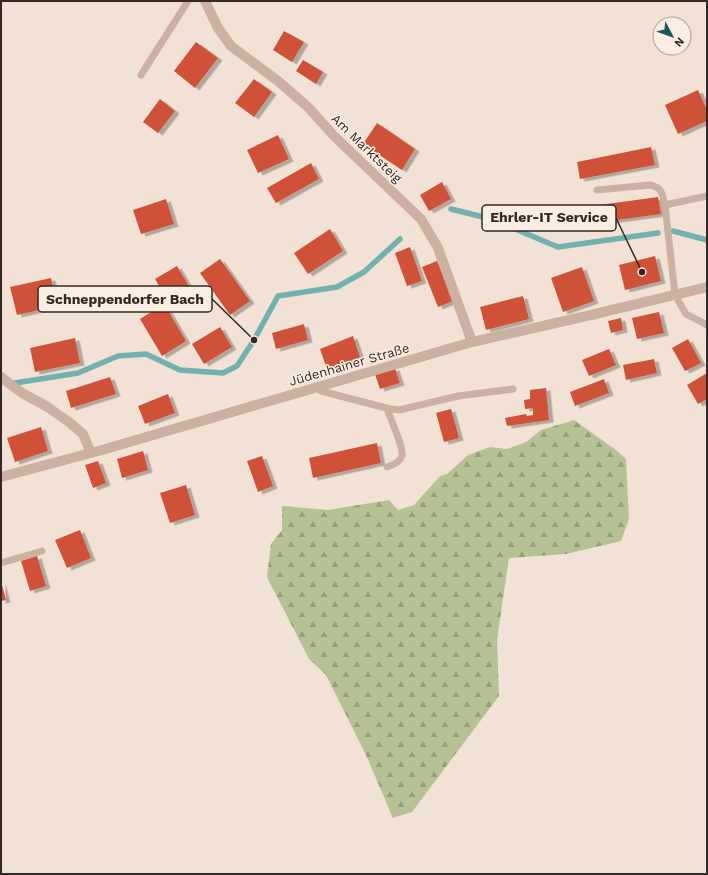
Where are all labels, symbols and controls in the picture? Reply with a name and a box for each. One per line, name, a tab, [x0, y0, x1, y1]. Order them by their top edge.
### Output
north arrow	[652, 16, 692, 56]
text: N	[672, 35, 687, 50]
street label: Am Marktsteig	[328, 111, 405, 186]
callout: Ehrler-IT Service	[482, 205, 616, 231]
text: Ehrler-IT Service	[490, 209, 608, 225]
callout: Schneppendorfer Bach	[38, 286, 212, 312]
text: Schneppendorfer Bach	[46, 291, 204, 307]
street label: Jüdenhainer Straße	[287, 340, 411, 389]

